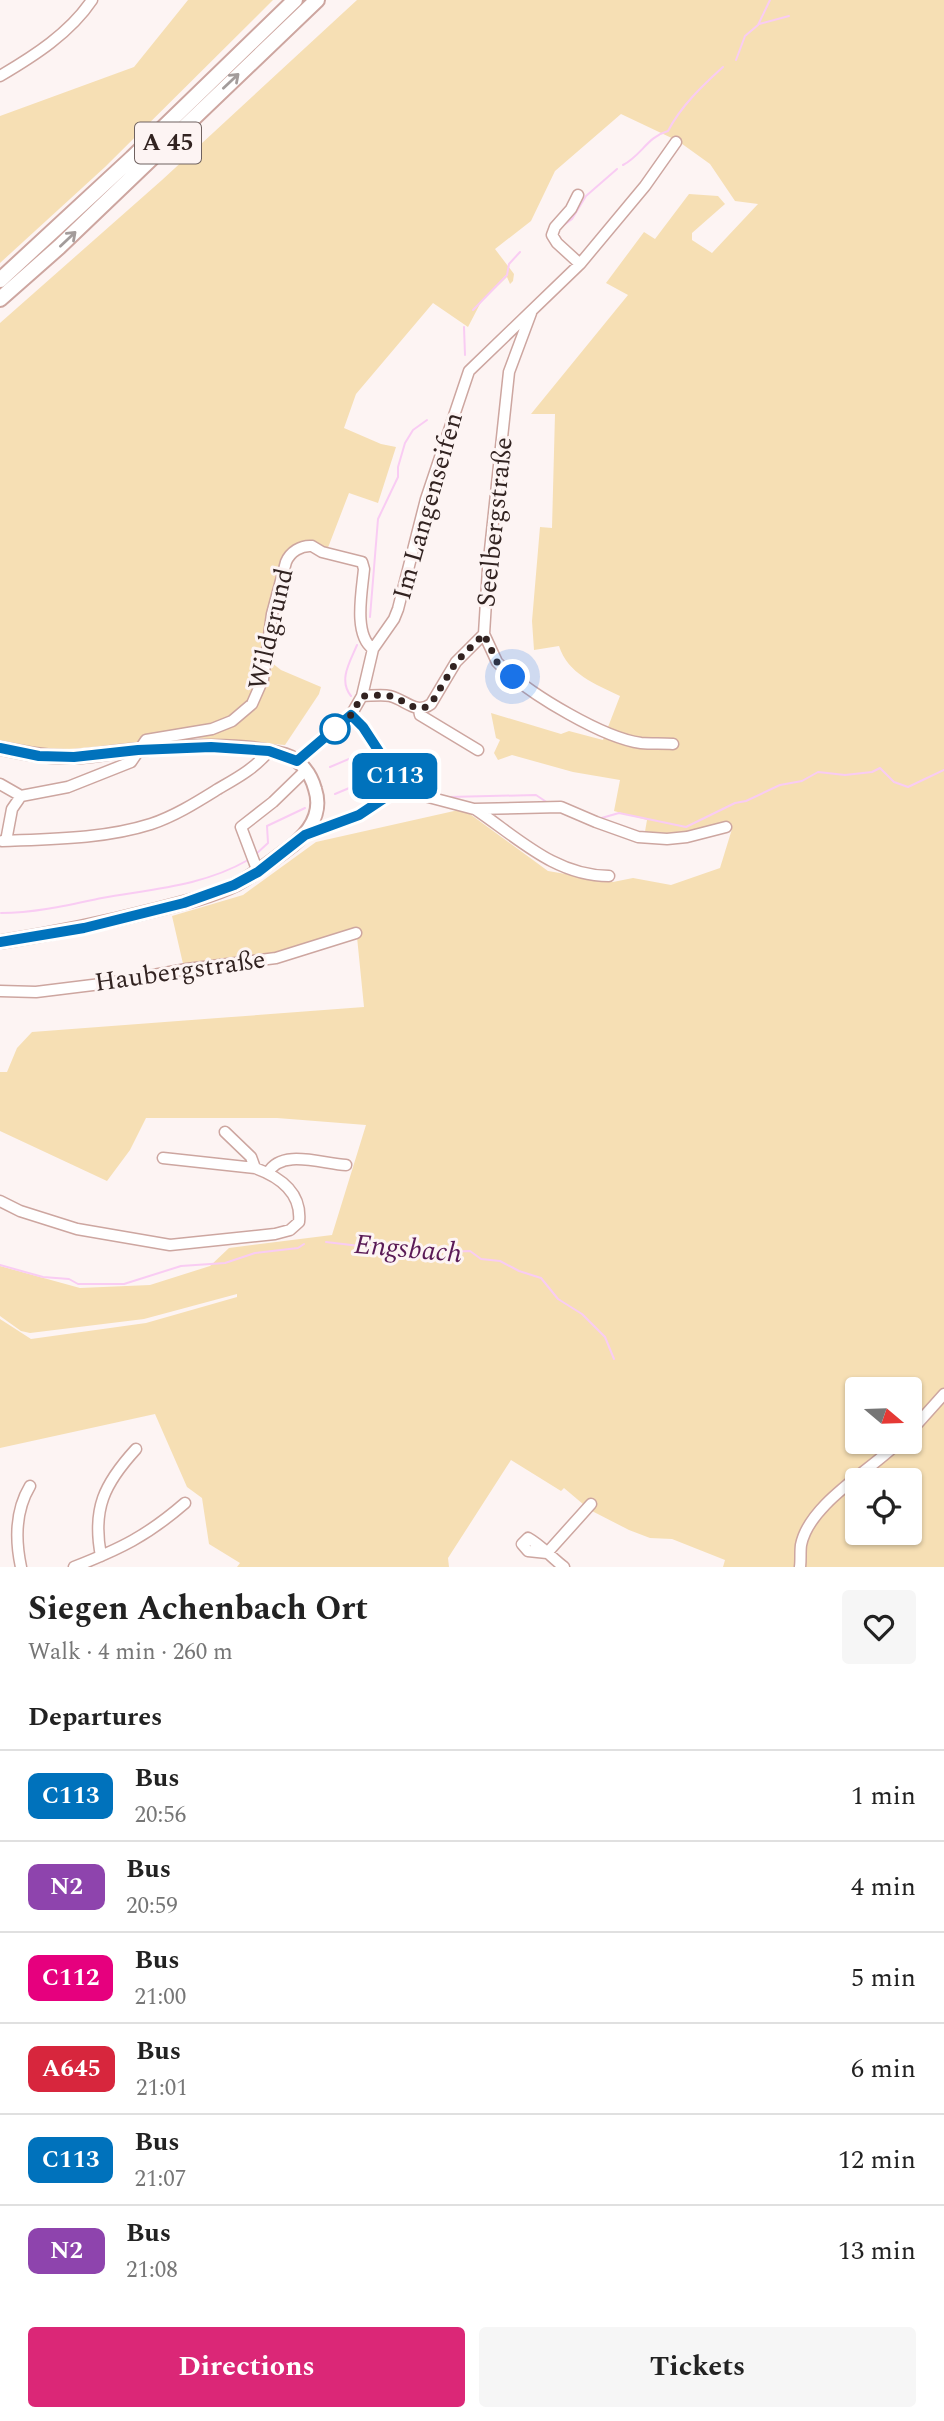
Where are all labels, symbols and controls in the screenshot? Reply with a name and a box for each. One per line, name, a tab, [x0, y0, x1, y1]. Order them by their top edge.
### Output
one-way arrow	[223, 72, 240, 89]
road number: A 45	[135, 122, 201, 163]
one-way arrow	[59, 230, 76, 247]
street label: Im Langenseifen	[382, 408, 474, 604]
street label: Seelbergstraße	[466, 435, 524, 609]
street label: Wildgrund	[238, 564, 304, 694]
your location	[495, 659, 530, 694]
unlabelled marker	[320, 714, 350, 744]
line badge: C113	[346, 753, 444, 799]
text: C113	[366, 758, 424, 794]
street label: Haubergstraße	[92, 939, 268, 1003]
water label: Engsbach	[352, 1223, 464, 1275]
north arrow	[845, 1377, 922, 1454]
map controls	[845, 1377, 922, 1545]
button: locate	[845, 1468, 922, 1545]
text: Siegen Achenbach Ort	[28, 1584, 368, 1634]
button: heart	[842, 1590, 916, 1664]
text: Walk · 4 min · 260 m	[28, 1635, 233, 1670]
text: Departures	[28, 1697, 162, 1737]
text: Bus	[134, 1758, 180, 1798]
text: 1 min	[851, 1776, 916, 1816]
text: C113	[42, 1778, 99, 1814]
text: 20:56	[134, 1798, 186, 1833]
text: Bus	[126, 1849, 171, 1889]
text: 4 min	[851, 1867, 916, 1907]
text: N2	[50, 1869, 83, 1905]
text: 20:59	[126, 1889, 178, 1924]
text: Bus	[134, 1940, 180, 1980]
text: 5 min	[851, 1958, 916, 1998]
text: C112	[42, 1960, 99, 1996]
text: 21:00	[134, 1980, 186, 2015]
text: Bus	[136, 2031, 181, 2071]
text: 6 min	[851, 2049, 916, 2089]
text: A645	[42, 2051, 101, 2087]
text: 21:01	[136, 2071, 188, 2106]
text: Bus	[134, 2122, 180, 2162]
text: 12 min	[838, 2140, 916, 2180]
text: C113	[42, 2142, 99, 2178]
text: 21:07	[134, 2162, 186, 2197]
text: Bus	[126, 2213, 171, 2253]
text: 13 min	[838, 2231, 916, 2271]
text: N2	[50, 2233, 83, 2269]
text: 21:08	[126, 2253, 178, 2288]
button: Directions	[28, 2327, 465, 2407]
button: Tickets	[479, 2327, 916, 2407]

